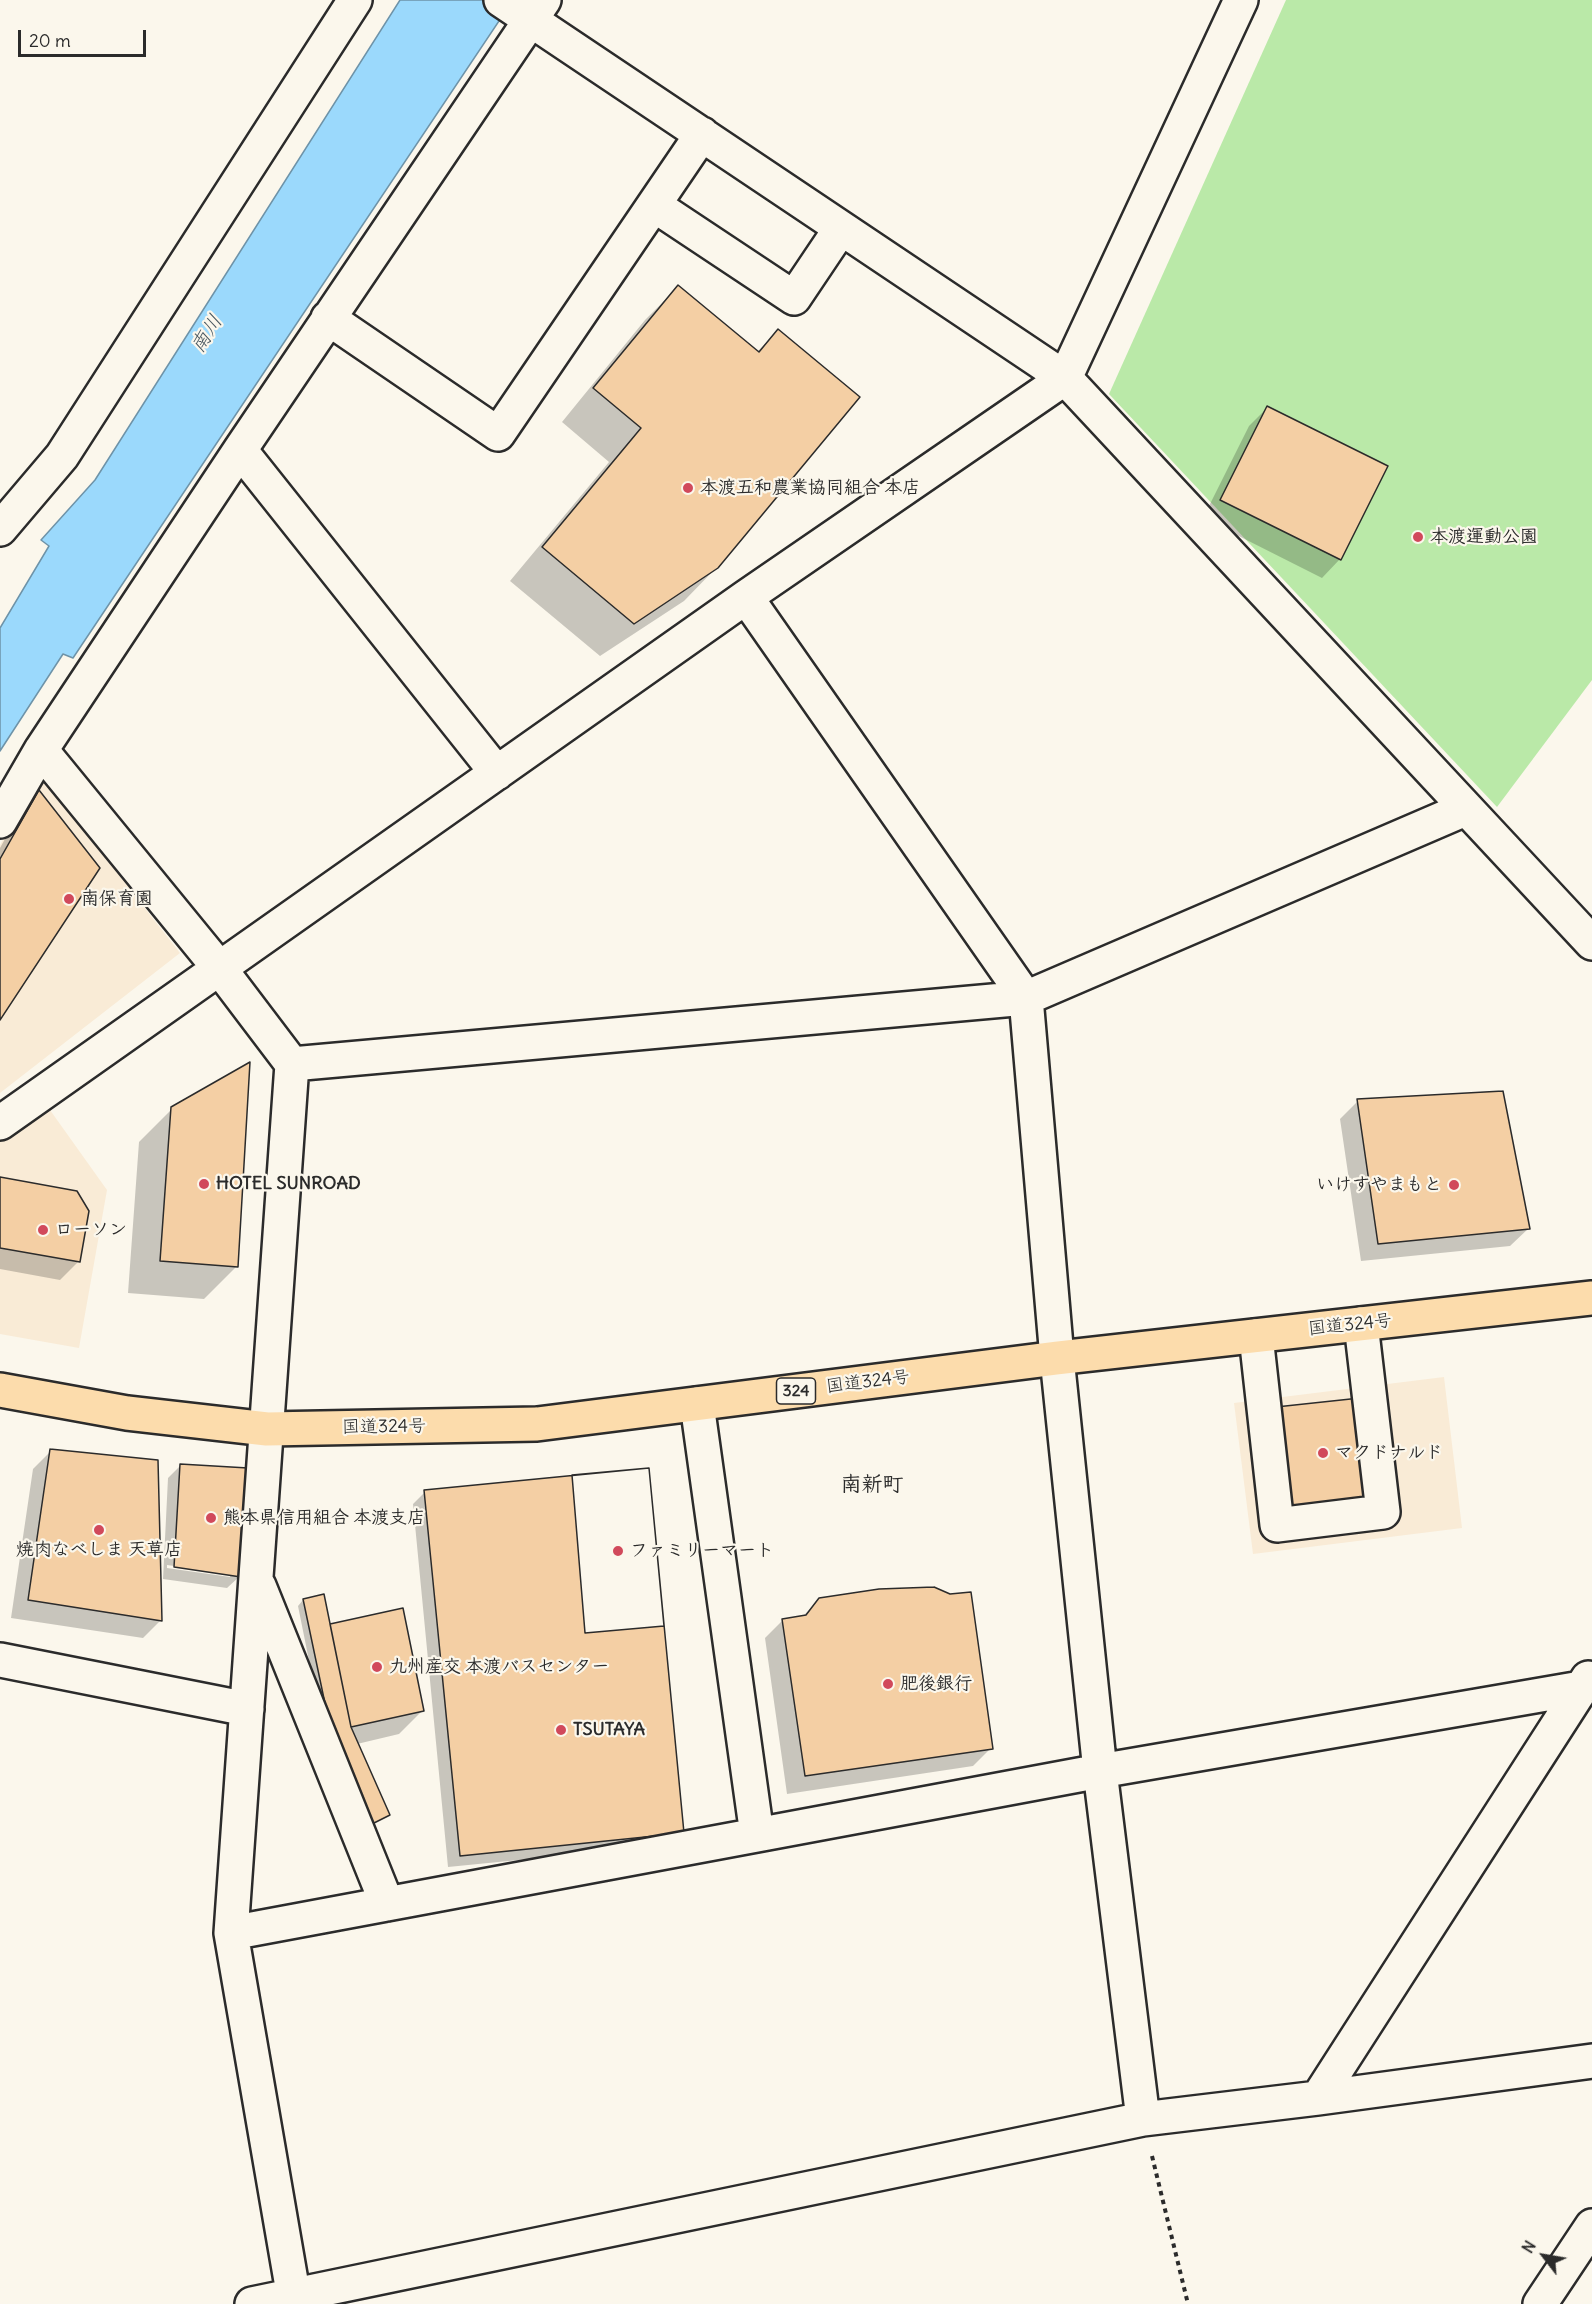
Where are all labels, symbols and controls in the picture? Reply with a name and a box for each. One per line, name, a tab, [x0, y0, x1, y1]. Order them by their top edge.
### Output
scale bar	[21, 18, 148, 56]
text: 20 m	[29, 29, 71, 52]
water label: 南川	[186, 311, 228, 357]
place label: 本渡五和農業協同組合 本店	[700, 477, 920, 499]
marker: 本渡五和農業協同組合 本店	[681, 481, 695, 495]
place label: 本渡運動公園	[1430, 526, 1538, 548]
marker: 本渡運動公園	[1411, 530, 1425, 544]
place label: 南保育園	[81, 888, 153, 910]
marker: 南保育園	[62, 892, 76, 906]
place label: HOTEL SUNROAD	[216, 1173, 361, 1195]
place label: いけすやまもと	[1316, 1174, 1442, 1196]
marker: HOTEL SUNROAD	[197, 1177, 211, 1191]
marker: いけすやまもと	[1447, 1178, 1461, 1192]
place label: ローソン	[55, 1219, 127, 1241]
marker: ローソン	[36, 1223, 50, 1237]
street label: 国道324号	[1307, 1310, 1393, 1340]
street label: 国道324号	[825, 1366, 911, 1398]
road number: 324	[776, 1378, 816, 1404]
street label: 国道324号	[342, 1415, 426, 1439]
place label: マクドナルド	[1335, 1442, 1443, 1464]
marker: マクドナルド	[1316, 1446, 1330, 1460]
district label: 南新町	[841, 1472, 903, 1498]
place label: 熊本県信用組合 本渡支店	[223, 1507, 425, 1529]
marker: 熊本県信用組合 本渡支店	[204, 1511, 218, 1525]
marker: 焼肉なべしま 天草店	[92, 1523, 106, 1537]
place label: 焼肉なべしま 天草店	[16, 1539, 182, 1561]
place label: ファミリーマート	[630, 1540, 774, 1562]
marker: ファミリーマート	[611, 1544, 625, 1558]
place label: 九州産交 本渡バスセンター	[389, 1656, 609, 1678]
marker: 九州産交 本渡バスセンター	[370, 1660, 384, 1674]
place label: 肥後銀行	[900, 1673, 972, 1695]
marker: 肥後銀行	[881, 1677, 895, 1691]
place label: TSUTAYA	[573, 1719, 645, 1741]
marker: TSUTAYA	[554, 1723, 568, 1737]
north arrow	[1514, 2226, 1574, 2286]
text: N	[1517, 2237, 1540, 2257]

